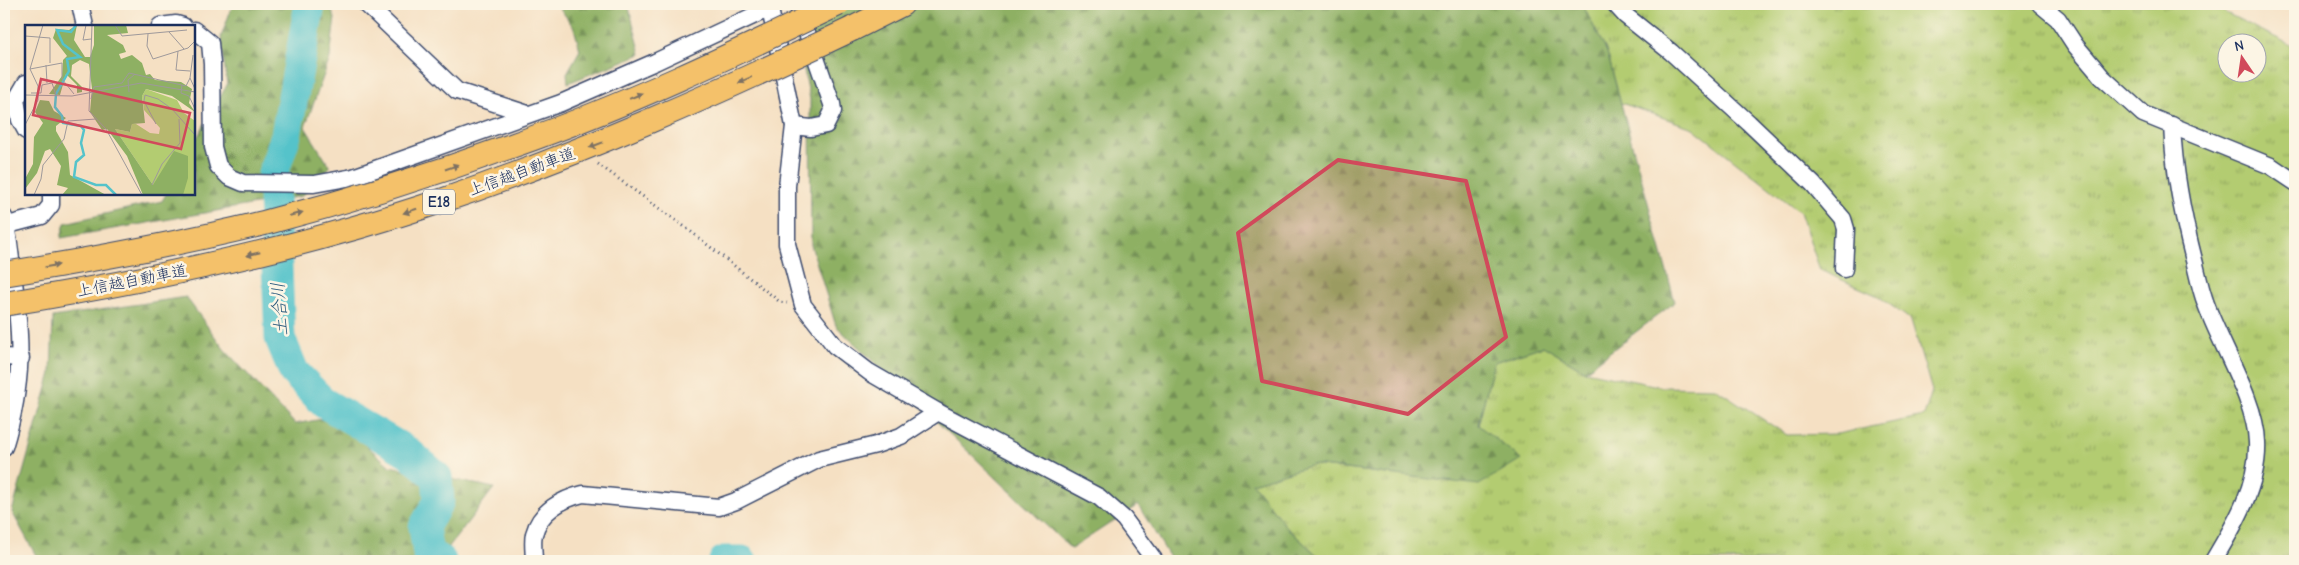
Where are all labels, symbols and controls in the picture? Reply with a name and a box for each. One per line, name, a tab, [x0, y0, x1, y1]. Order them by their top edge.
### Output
inset map	[25, 25, 195, 195]
north arrow	[2216, 32, 2266, 82]
text: N	[2233, 37, 2246, 55]
one-way arrow	[738, 76, 752, 84]
one-way arrow	[629, 92, 643, 100]
one-way arrow	[589, 141, 603, 149]
street label: 上信越自動車道	[466, 144, 578, 200]
one-way arrow	[444, 163, 459, 170]
road number: E18	[423, 190, 455, 214]
one-way arrow	[402, 208, 417, 215]
one-way arrow	[289, 209, 304, 217]
one-way arrow	[246, 251, 261, 259]
street label: 上信越自動車道	[75, 261, 189, 301]
one-way arrow	[44, 262, 60, 270]
water label: 土合川	[268, 281, 292, 337]

